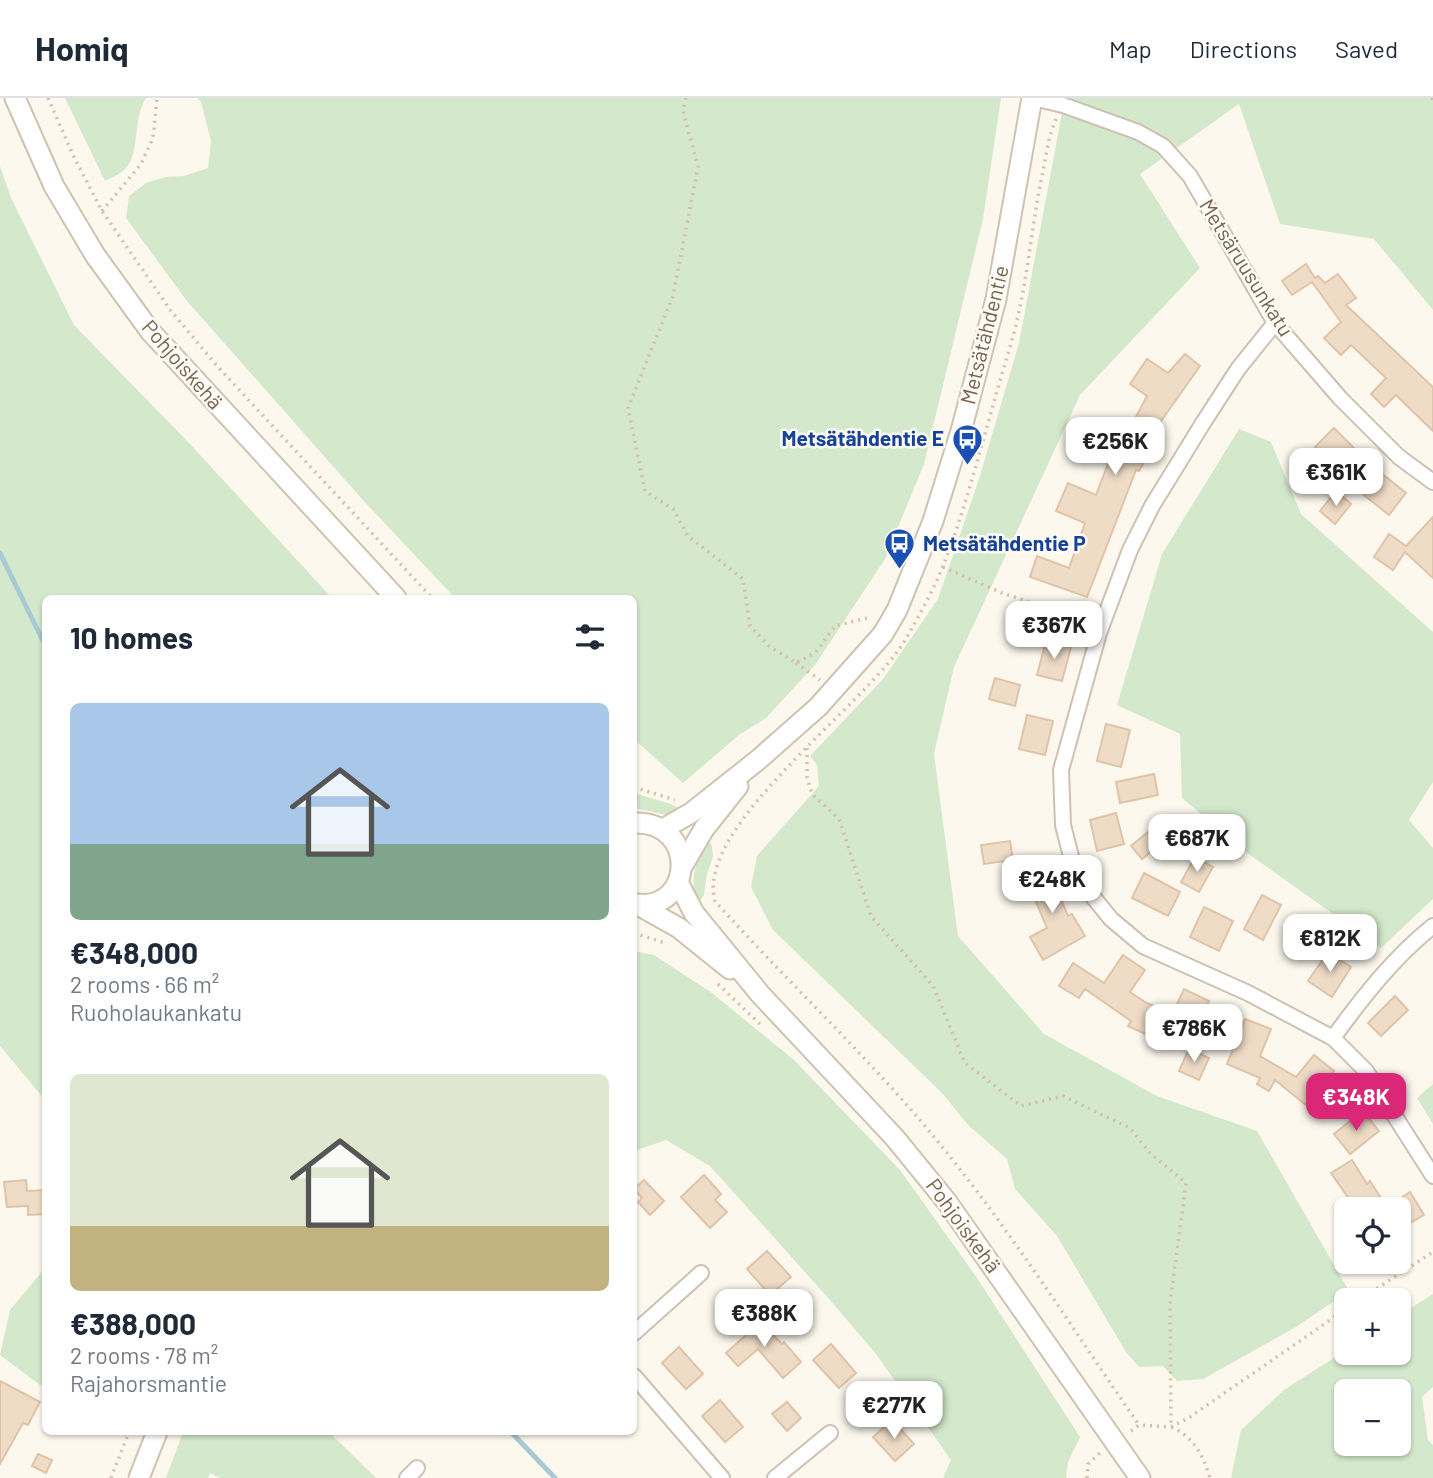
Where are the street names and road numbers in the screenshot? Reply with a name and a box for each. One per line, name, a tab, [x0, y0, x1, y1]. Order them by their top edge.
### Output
street label: Metsäruusunkatu	[1195, 194, 1300, 340]
street label: Metsätähdentie	[954, 263, 1013, 407]
street label: Pohjoiskehä	[138, 314, 229, 414]
street label: Pohjoiskehä	[922, 1173, 1007, 1277]

